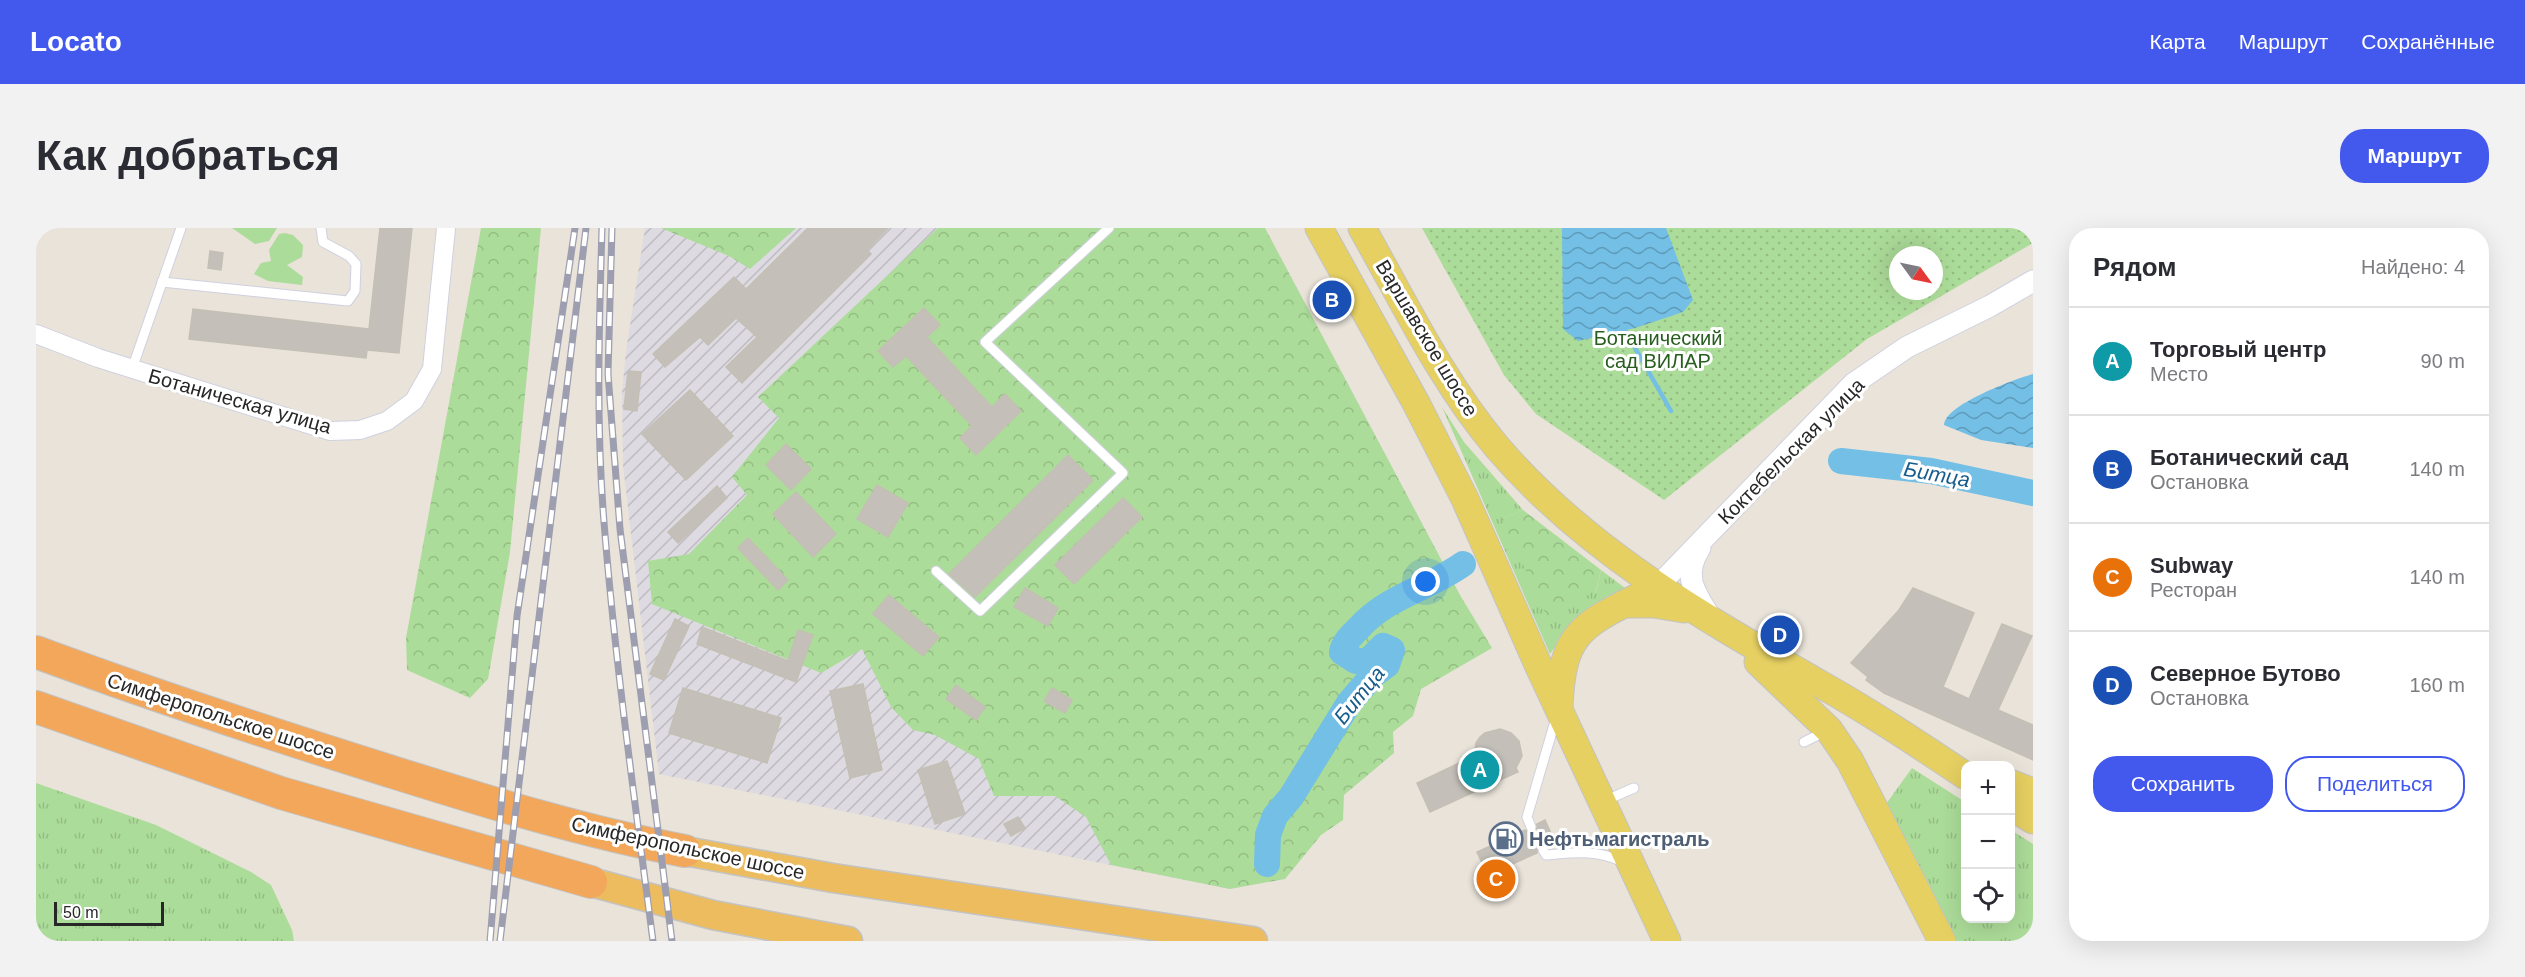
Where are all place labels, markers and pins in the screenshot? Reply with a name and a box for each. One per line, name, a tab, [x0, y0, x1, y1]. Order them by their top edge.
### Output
pin: B	[1312, 278, 1352, 322]
pin: D	[1760, 612, 1800, 658]
pin: A	[1460, 748, 1500, 792]
fuel station icon: Нефтьмагистраль	[1488, 821, 1524, 857]
place label: Нефтьмагистраль	[1529, 828, 1709, 850]
pin: C	[1476, 856, 1516, 902]

